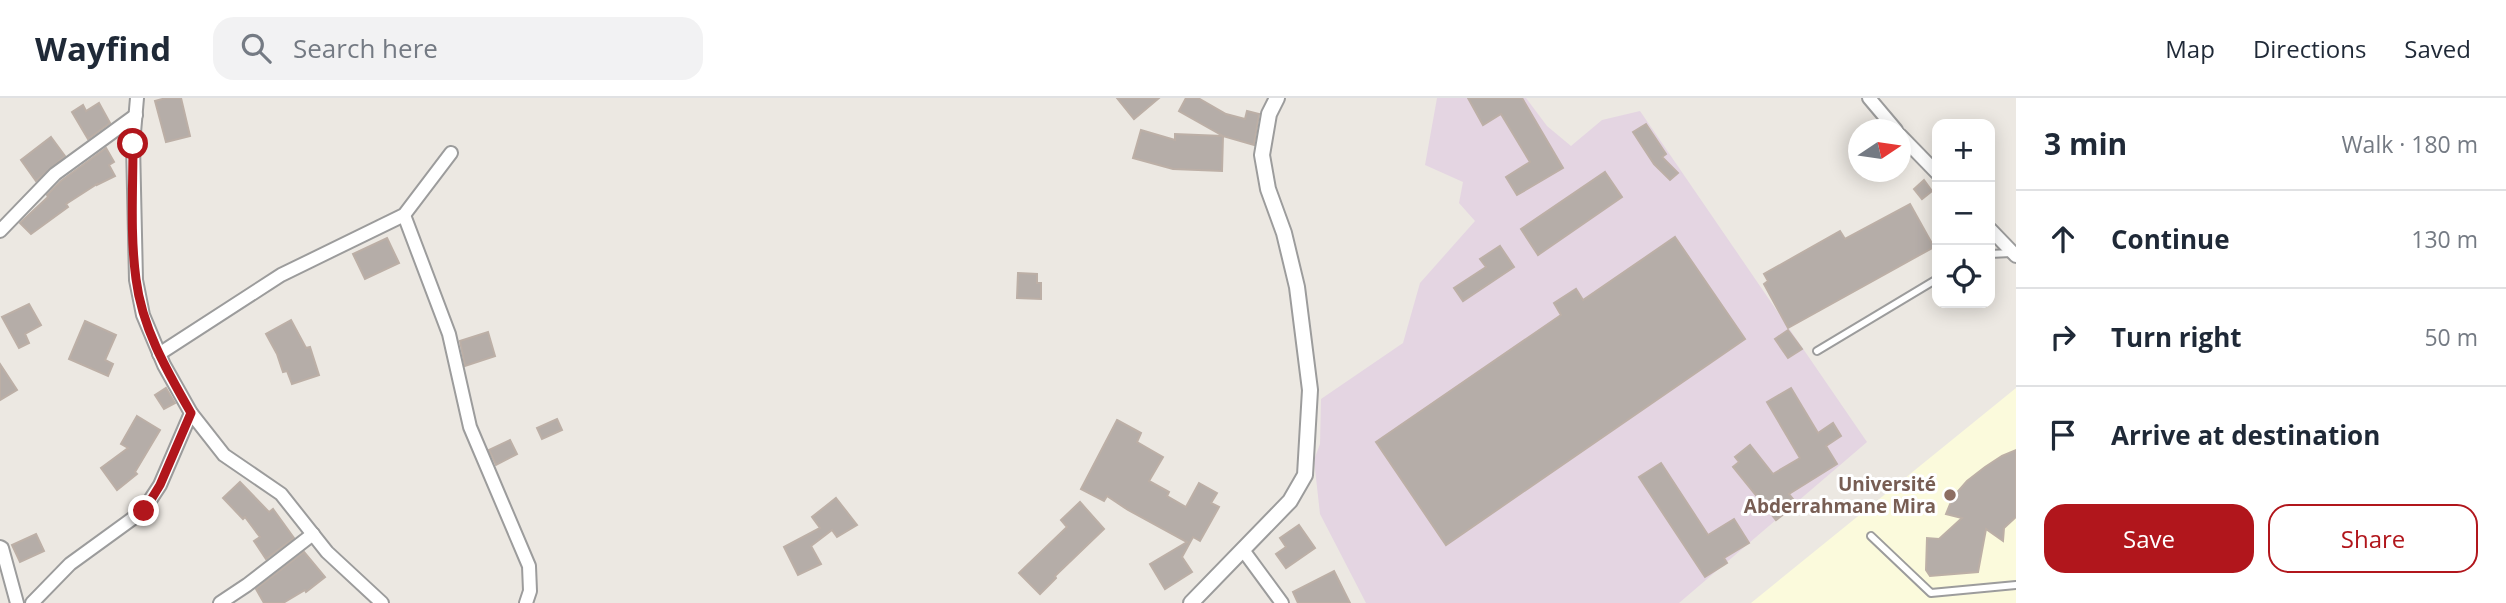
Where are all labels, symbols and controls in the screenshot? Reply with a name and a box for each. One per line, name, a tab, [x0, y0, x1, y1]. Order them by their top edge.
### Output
search box	[213, 17, 703, 80]
text: Wayfind	[35, 26, 171, 71]
icon: search	[237, 29, 275, 67]
text: Search here	[293, 30, 438, 66]
text: Map	[2165, 32, 2215, 65]
text: Directions	[2253, 32, 2366, 65]
text: Saved	[2404, 32, 2471, 65]
north arrow	[1848, 119, 1911, 182]
map controls	[1932, 119, 1995, 308]
button: +	[1932, 119, 1995, 182]
text: 3 min	[2044, 123, 2127, 164]
route start	[117, 128, 148, 159]
text: Walk · 180 m	[2341, 128, 2478, 160]
button: −	[1932, 182, 1995, 245]
icon: ahead	[2044, 220, 2082, 258]
text: Continue	[2111, 221, 2230, 257]
text: 130 m	[2411, 223, 2478, 255]
button: locate	[1932, 245, 1995, 308]
icon: right	[2044, 318, 2082, 356]
text: Turn right	[2111, 319, 2242, 355]
text: 50 m	[2424, 321, 2478, 353]
icon: arrive	[2044, 416, 2082, 454]
text: Arrive at destination	[2111, 417, 2380, 453]
place label: Université Abderrahmane Mira	[1744, 471, 1936, 519]
marker: Université Abderrahmane Mira	[1942, 487, 1958, 503]
route end	[128, 495, 159, 526]
button: Save	[2044, 504, 2254, 573]
button: Share	[2268, 504, 2478, 573]

